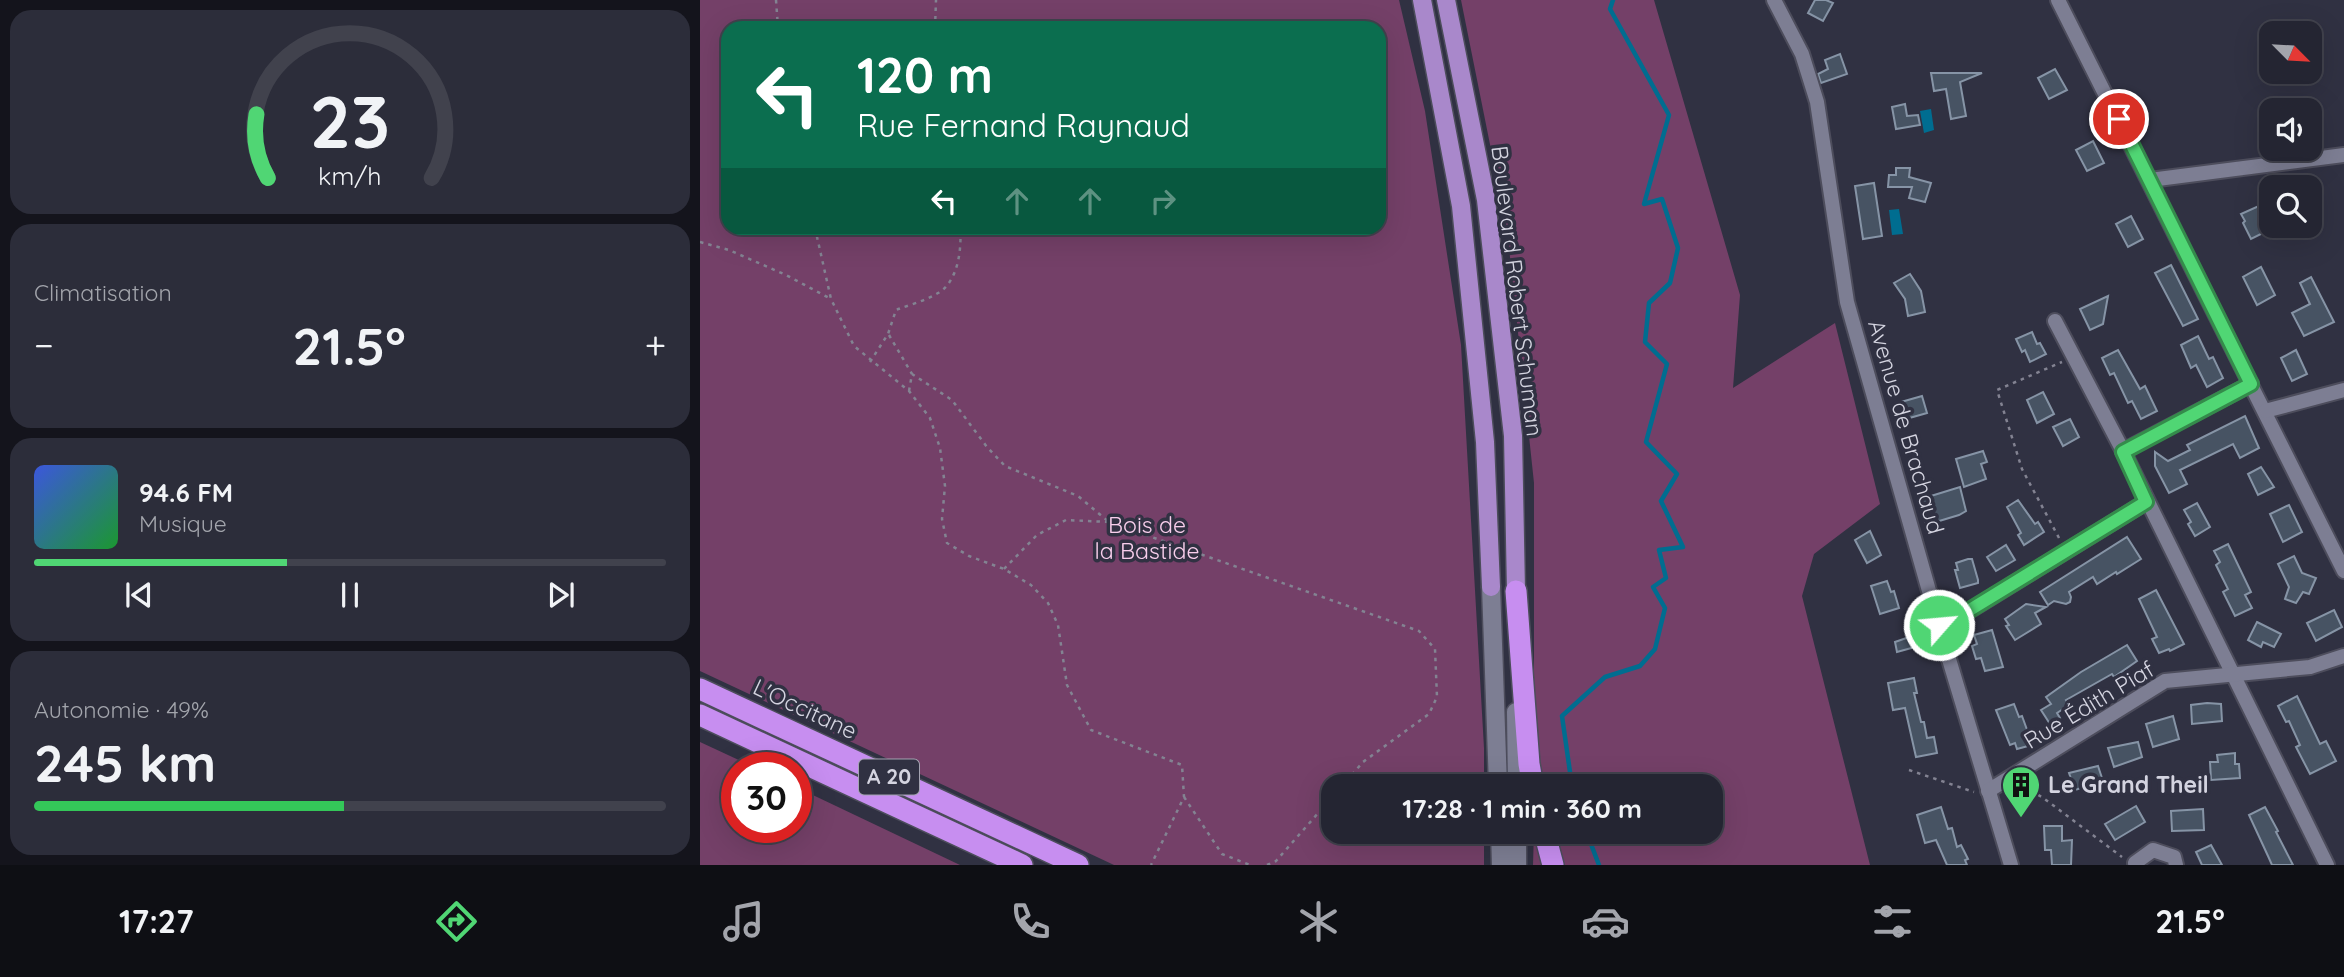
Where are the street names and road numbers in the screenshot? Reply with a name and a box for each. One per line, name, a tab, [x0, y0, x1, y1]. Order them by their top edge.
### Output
street label: Boulevard Robert Schuman	[1485, 144, 1550, 438]
street label: Avenue de Brachaud	[1862, 316, 1951, 537]
street label: Rue Édith Piaf	[2018, 654, 2159, 755]
street label: L'Occitane	[749, 672, 862, 745]
road number: A 20	[859, 760, 919, 794]

